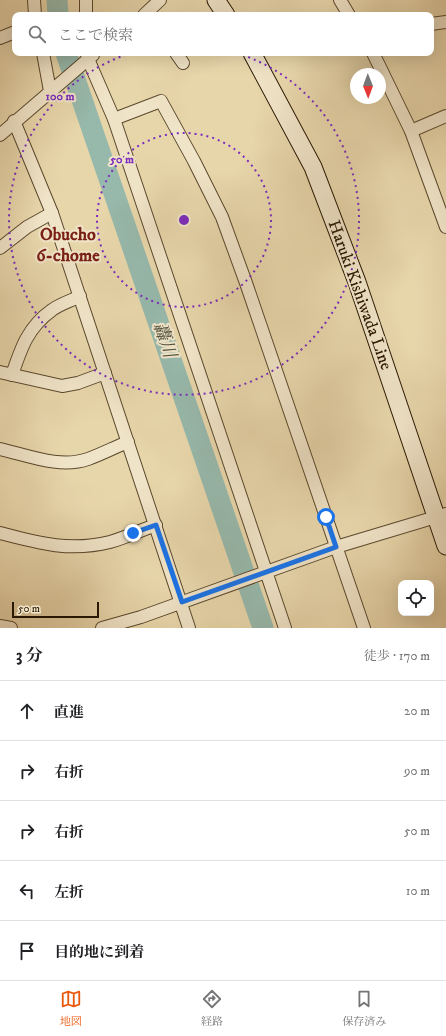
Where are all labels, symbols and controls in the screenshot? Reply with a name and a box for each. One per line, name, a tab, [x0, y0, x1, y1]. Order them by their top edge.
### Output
search box	[12, 12, 434, 56]
icon: search	[26, 23, 48, 45]
text: ここで検索	[58, 26, 133, 45]
north arrow	[350, 68, 386, 104]
text: 100 m	[46, 89, 74, 104]
text: 50 m	[109, 152, 134, 167]
centre of rings	[177, 213, 191, 227]
street label: Haruki Kishiwada Line	[323, 217, 397, 373]
district label: Obucho 6-chome	[36, 224, 100, 267]
water label: 轟川	[148, 319, 181, 362]
route start	[317, 508, 335, 526]
route end	[124, 524, 142, 542]
map controls	[398, 580, 434, 616]
button: locate	[398, 580, 434, 616]
scale bar	[12, 600, 99, 619]
text: 50 m	[18, 602, 40, 616]
text: 3 分	[16, 645, 43, 667]
text: 徒歩 · 170 m	[364, 648, 430, 664]
icon: ahead	[16, 700, 38, 722]
text: 直進	[54, 703, 84, 722]
text: 20 m	[404, 703, 430, 719]
icon: right	[16, 760, 38, 782]
text: 右折	[54, 763, 84, 782]
text: 90 m	[404, 763, 430, 779]
icon: right	[16, 820, 38, 842]
text: 右折	[54, 823, 84, 842]
text: 50 m	[404, 823, 430, 839]
icon: left	[16, 880, 38, 902]
text: 左折	[54, 883, 84, 902]
text: 10 m	[406, 883, 430, 899]
icon: arrive	[16, 940, 38, 962]
text: 目的地に到着	[54, 943, 144, 962]
tab: 地図	[60, 988, 82, 1029]
tab: 経路	[201, 988, 223, 1029]
tab: 保存済み	[342, 988, 386, 1029]

